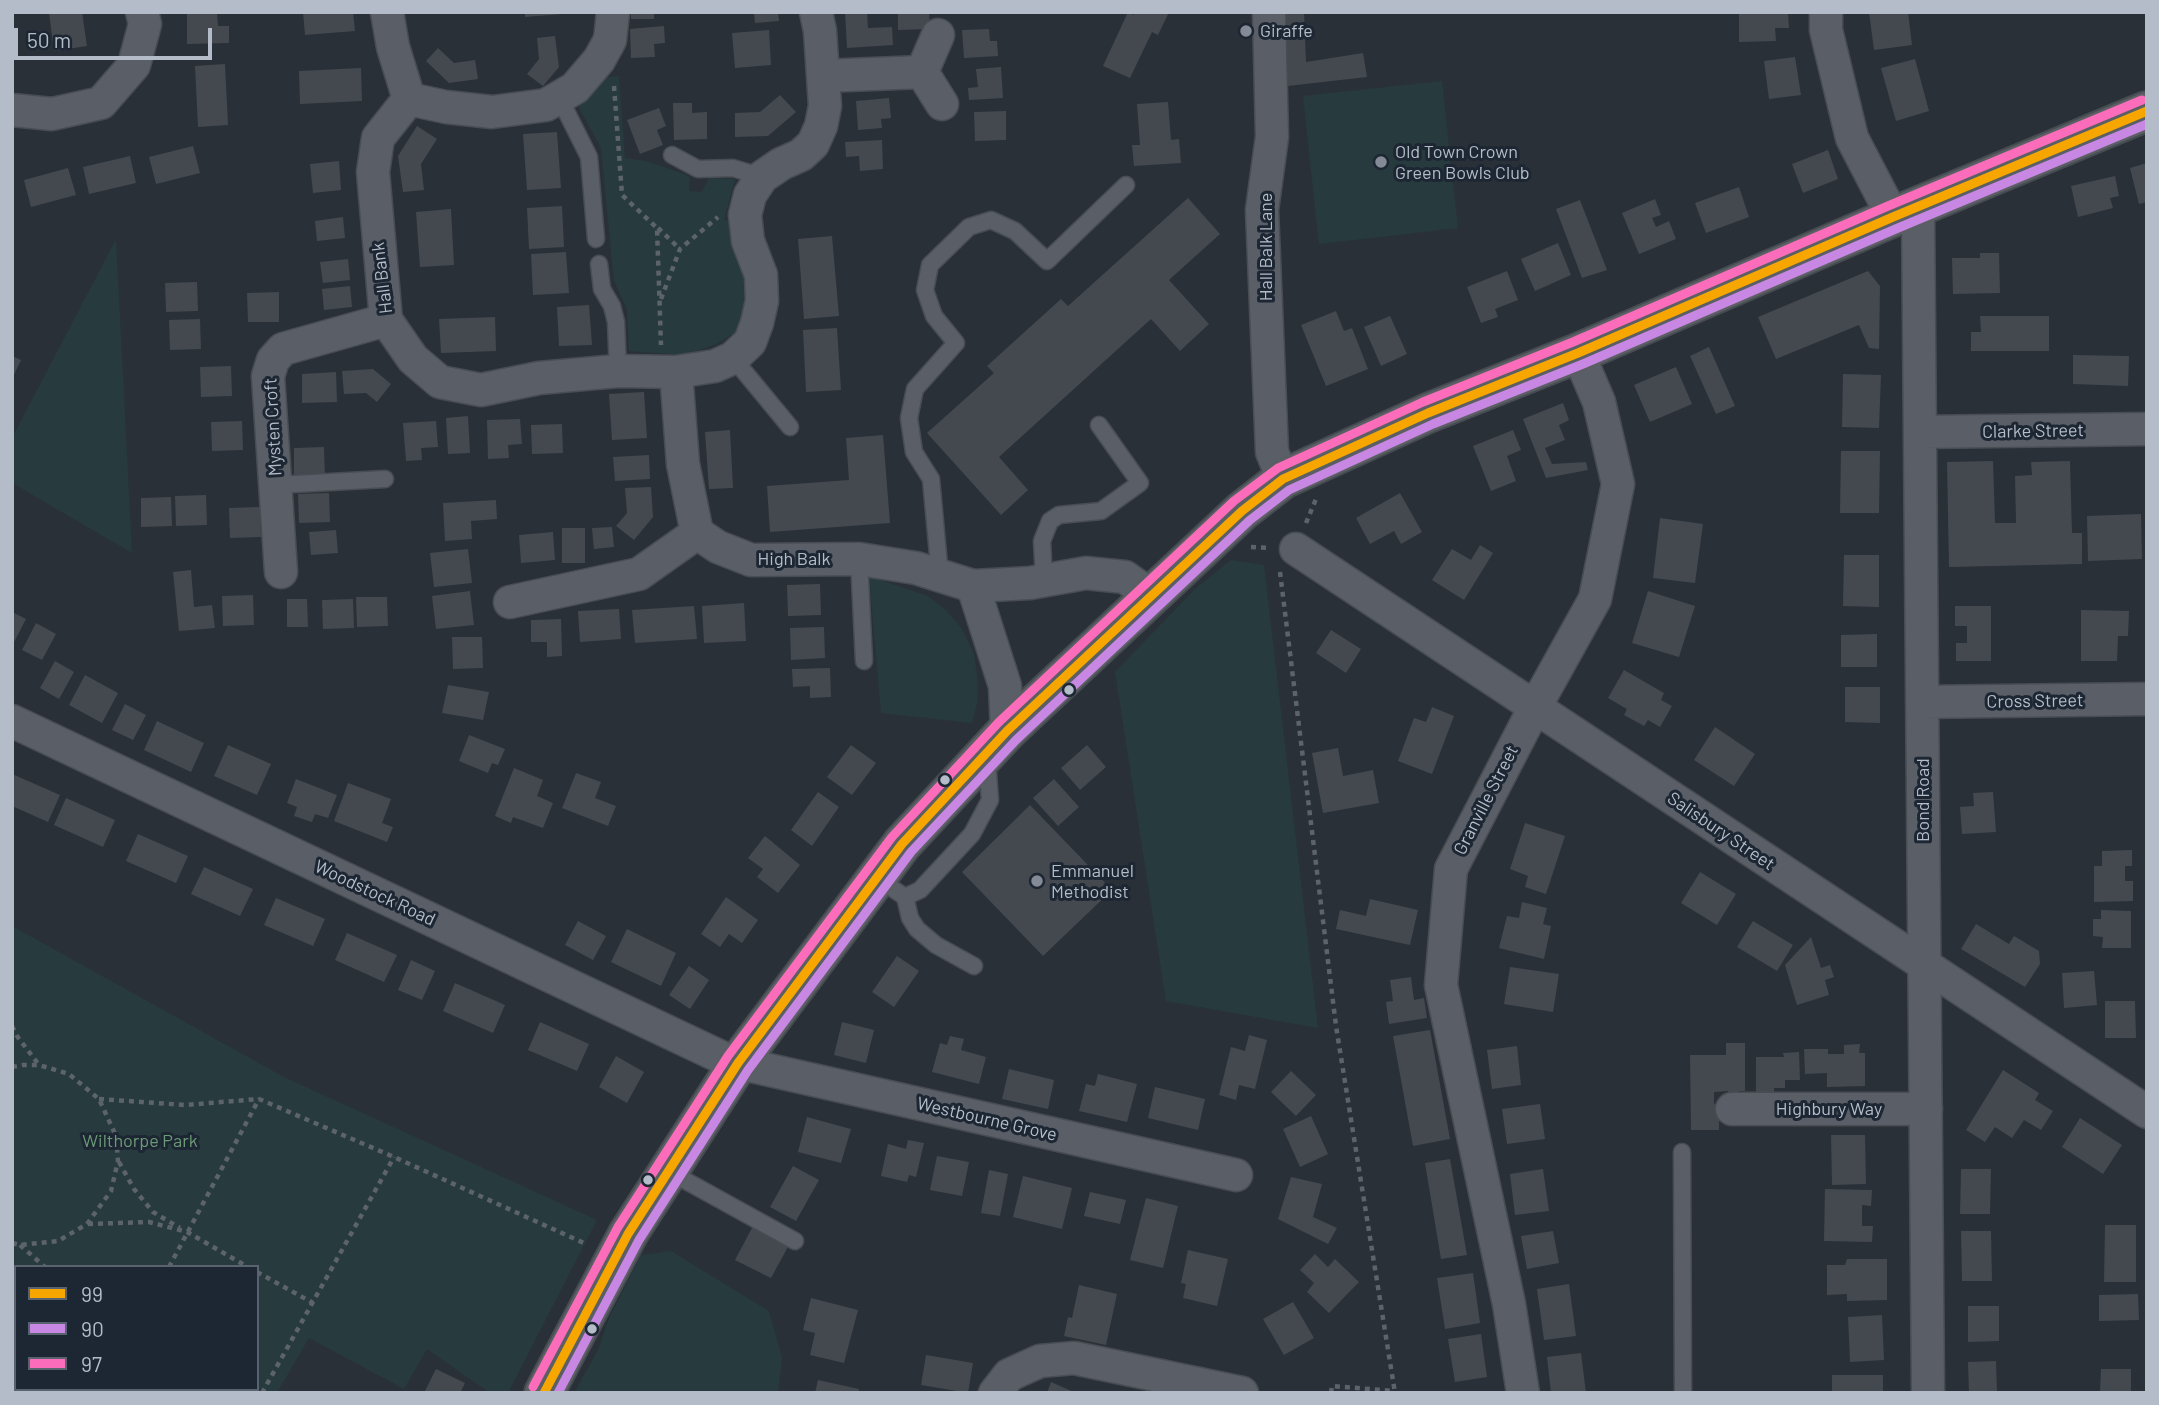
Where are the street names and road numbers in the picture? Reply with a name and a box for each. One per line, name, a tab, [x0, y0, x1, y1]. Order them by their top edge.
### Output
street label: Hall Balk Lane	[1255, 193, 1277, 301]
street label: Hall Bank	[367, 241, 397, 315]
street label: Mysten Croft	[260, 377, 286, 477]
street label: Clarke Street	[1982, 419, 2084, 443]
street label: High Balk	[758, 548, 830, 570]
street label: Cross Street	[1986, 689, 2084, 713]
street label: Granville Street	[1449, 742, 1523, 858]
street label: Bond Road	[1912, 758, 1934, 842]
street label: Salisbury Street	[1663, 787, 1779, 875]
street label: Woodstock Road	[311, 856, 439, 930]
street label: Westbourne Grove	[915, 1092, 1059, 1146]
street label: Highbury Way	[1776, 1098, 1882, 1120]

